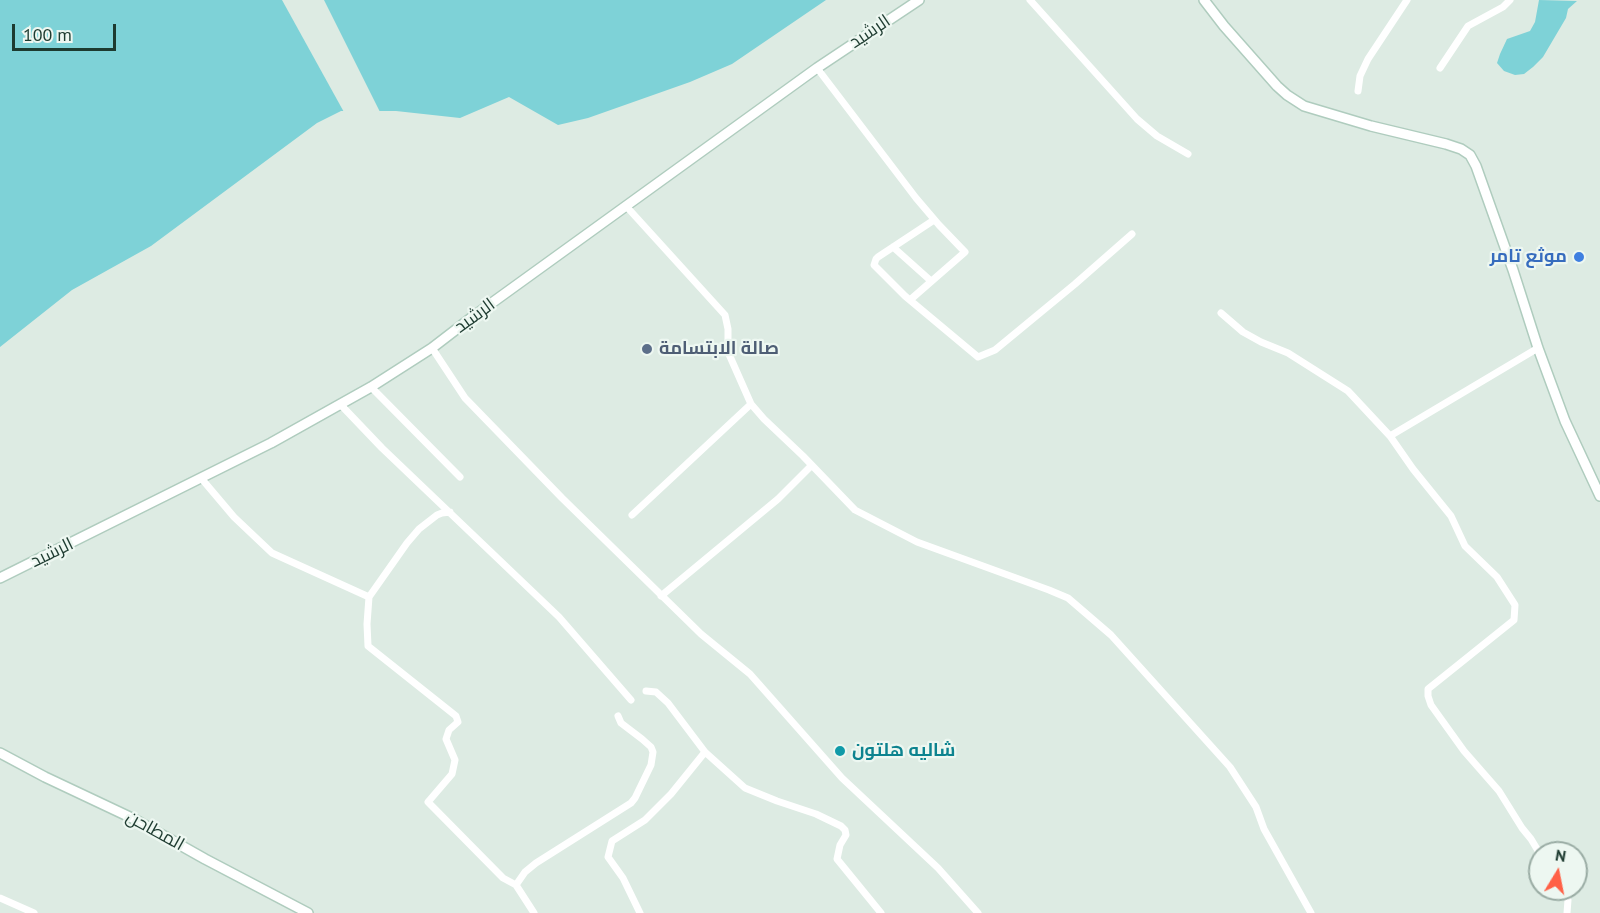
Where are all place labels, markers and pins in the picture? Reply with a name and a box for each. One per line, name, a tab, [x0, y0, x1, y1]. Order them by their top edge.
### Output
place label: موثع تامر	[1490, 246, 1567, 268]
marker: موثع تامر	[1572, 250, 1586, 264]
place label: صالة الابتسامة	[659, 338, 779, 360]
marker: صالة الابتسامة	[640, 342, 654, 356]
place label: شاليه هلتون	[852, 740, 955, 762]
marker: شاليه هلتون	[833, 744, 847, 758]

